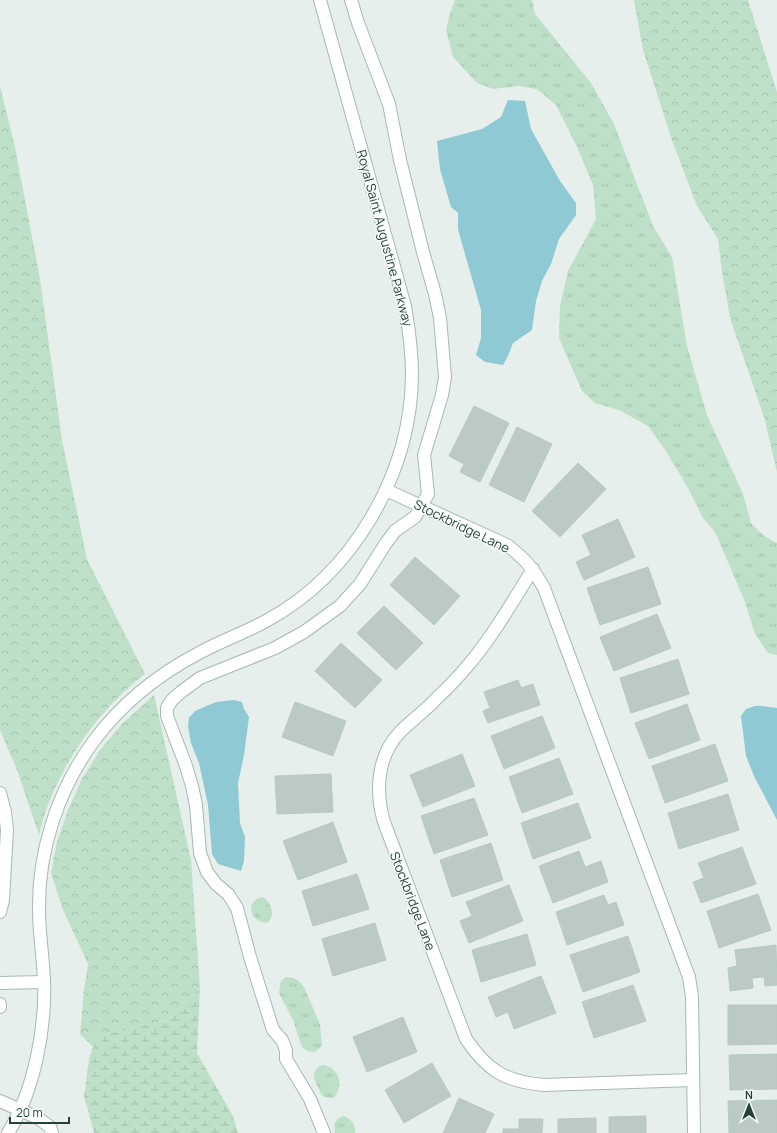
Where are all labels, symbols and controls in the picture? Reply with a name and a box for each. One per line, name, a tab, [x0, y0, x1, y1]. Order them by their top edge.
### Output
street label: Royal Saint Augustine Parkway	[353, 148, 417, 329]
street label: Stockbridge Lane	[411, 495, 513, 557]
street label: Stockbridge Lane	[386, 849, 440, 953]
north arrow	[729, 1085, 769, 1125]
text: N	[745, 1087, 753, 1102]
scale bar	[10, 1099, 69, 1125]
text: 20 m	[16, 1104, 43, 1121]

